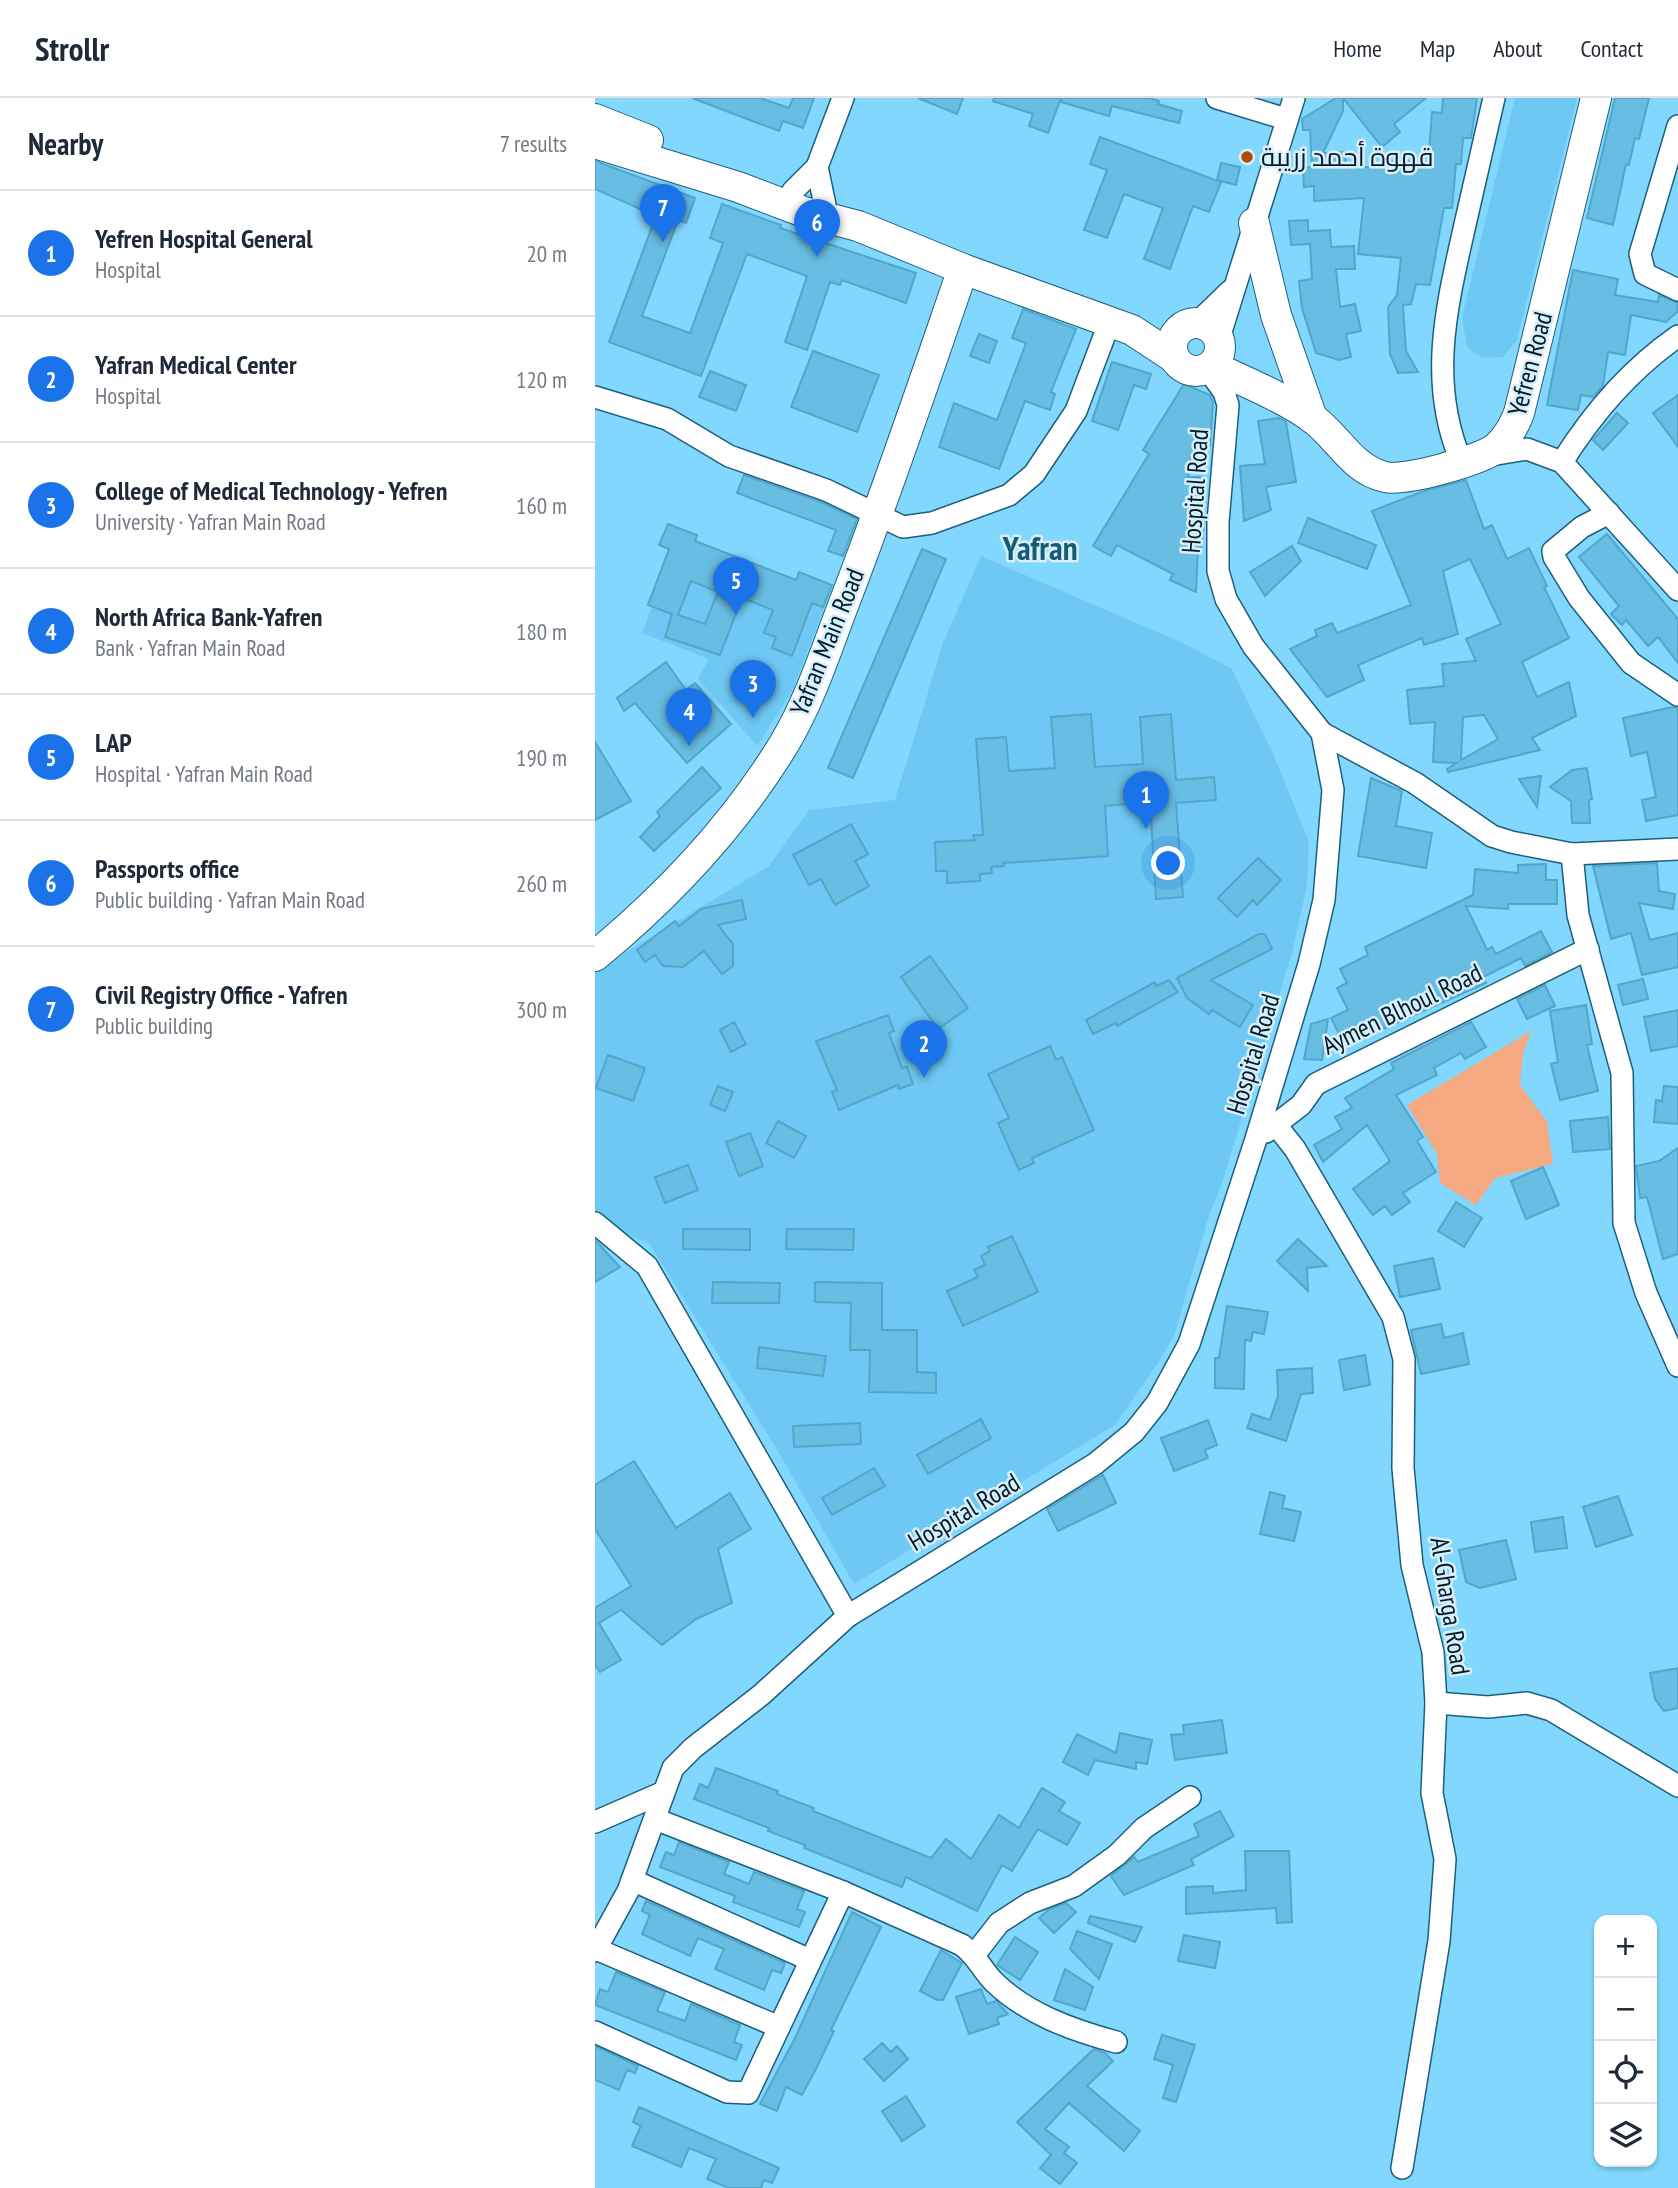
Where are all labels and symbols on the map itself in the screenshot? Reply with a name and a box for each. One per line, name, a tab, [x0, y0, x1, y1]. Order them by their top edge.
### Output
place label: قهوة أحمد زريبة	[1261, 140, 1433, 173]
marker: قهوة أحمد زريبة	[1239, 149, 1255, 165]
pin: 7	[640, 184, 686, 242]
pin: 6	[794, 199, 840, 257]
street label: Yefren Road	[1500, 308, 1559, 420]
street label: Hospital Road	[1174, 428, 1215, 554]
district label: Yafran	[1002, 526, 1077, 569]
pin: 5	[713, 557, 759, 615]
street label: Yafran Main Road	[782, 563, 871, 720]
pin: 3	[730, 660, 776, 718]
pin: 4	[666, 688, 712, 746]
pin: 1	[1123, 771, 1169, 829]
your location	[1151, 846, 1185, 880]
street label: Aymen Blhoul Road	[1316, 956, 1487, 1062]
street label: Hospital Road	[1219, 990, 1286, 1118]
pin: 2	[901, 1020, 947, 1078]
street label: Hospital Road	[902, 1465, 1026, 1558]
street label: Al-Gharga Road	[1423, 1535, 1478, 1677]

